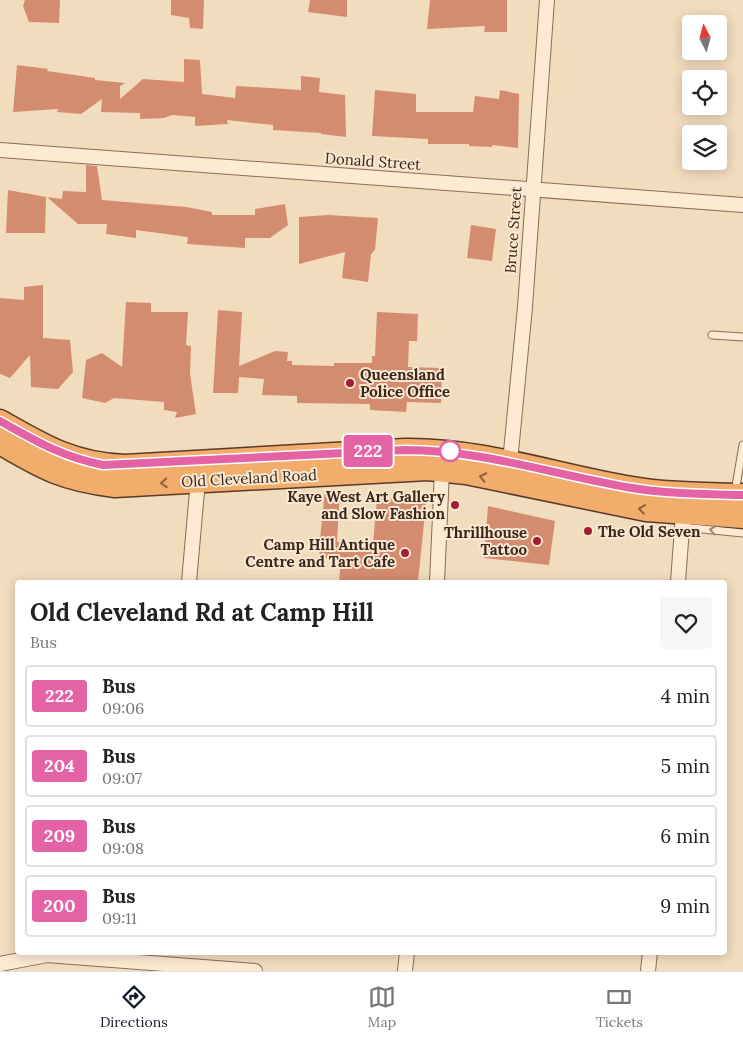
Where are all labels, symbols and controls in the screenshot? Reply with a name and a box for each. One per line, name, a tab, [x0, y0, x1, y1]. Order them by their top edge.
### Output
north arrow	[682, 15, 728, 60]
map controls	[682, 15, 727, 170]
button: locate	[682, 70, 727, 115]
button: layers	[682, 125, 727, 170]
street label: Donald Street	[324, 148, 422, 174]
street label: Bruce Street	[500, 186, 526, 274]
place label: Queensland Police Office	[360, 365, 450, 401]
marker: Queensland Police Office	[344, 377, 356, 389]
line badge: 222	[339, 435, 397, 467]
text: 222	[354, 439, 382, 462]
unlabelled marker	[439, 440, 461, 462]
street label: Old Cleveland Road	[181, 465, 317, 491]
one-way arrow	[478, 472, 487, 483]
one-way arrow	[160, 477, 168, 488]
place label: Kaye West Art Gallery and Slow Fashion	[287, 487, 446, 523]
marker: Kaye West Art Gallery and Slow Fashion	[449, 499, 461, 511]
one-way arrow	[638, 505, 646, 515]
place label: The Old Seven	[598, 522, 701, 541]
place label: Thrillhouse Tattoo	[444, 523, 527, 559]
marker: The Old Seven	[582, 525, 594, 537]
one-way arrow	[708, 525, 716, 536]
place label: Camp Hill Antique Centre and Tart Cafe	[245, 535, 395, 571]
marker: Thrillhouse Tattoo	[531, 535, 543, 547]
marker: Camp Hill Antique Centre and Tart Cafe	[399, 547, 411, 559]
text: Old Cleveland Rd at Camp Hill	[30, 597, 374, 628]
button: heart	[660, 597, 712, 649]
text: Bus	[30, 632, 57, 652]
text: Bus	[102, 674, 135, 698]
text: 222	[45, 684, 74, 707]
text: 4 min	[661, 684, 710, 708]
text: 09:06	[102, 698, 144, 718]
text: Bus	[102, 744, 135, 768]
text: 204	[44, 754, 75, 777]
text: 5 min	[661, 754, 710, 778]
text: 09:07	[102, 768, 142, 788]
text: Bus	[102, 814, 135, 838]
text: 209	[44, 824, 75, 847]
text: 6 min	[660, 824, 710, 848]
text: 09:08	[102, 838, 144, 858]
text: Bus	[102, 884, 135, 908]
text: 200	[43, 894, 76, 917]
text: 9 min	[660, 894, 710, 918]
text: 09:11	[102, 908, 137, 928]
tab: Directions	[100, 983, 168, 1031]
tab: Map	[368, 983, 396, 1031]
tab: Tickets	[596, 983, 643, 1031]

